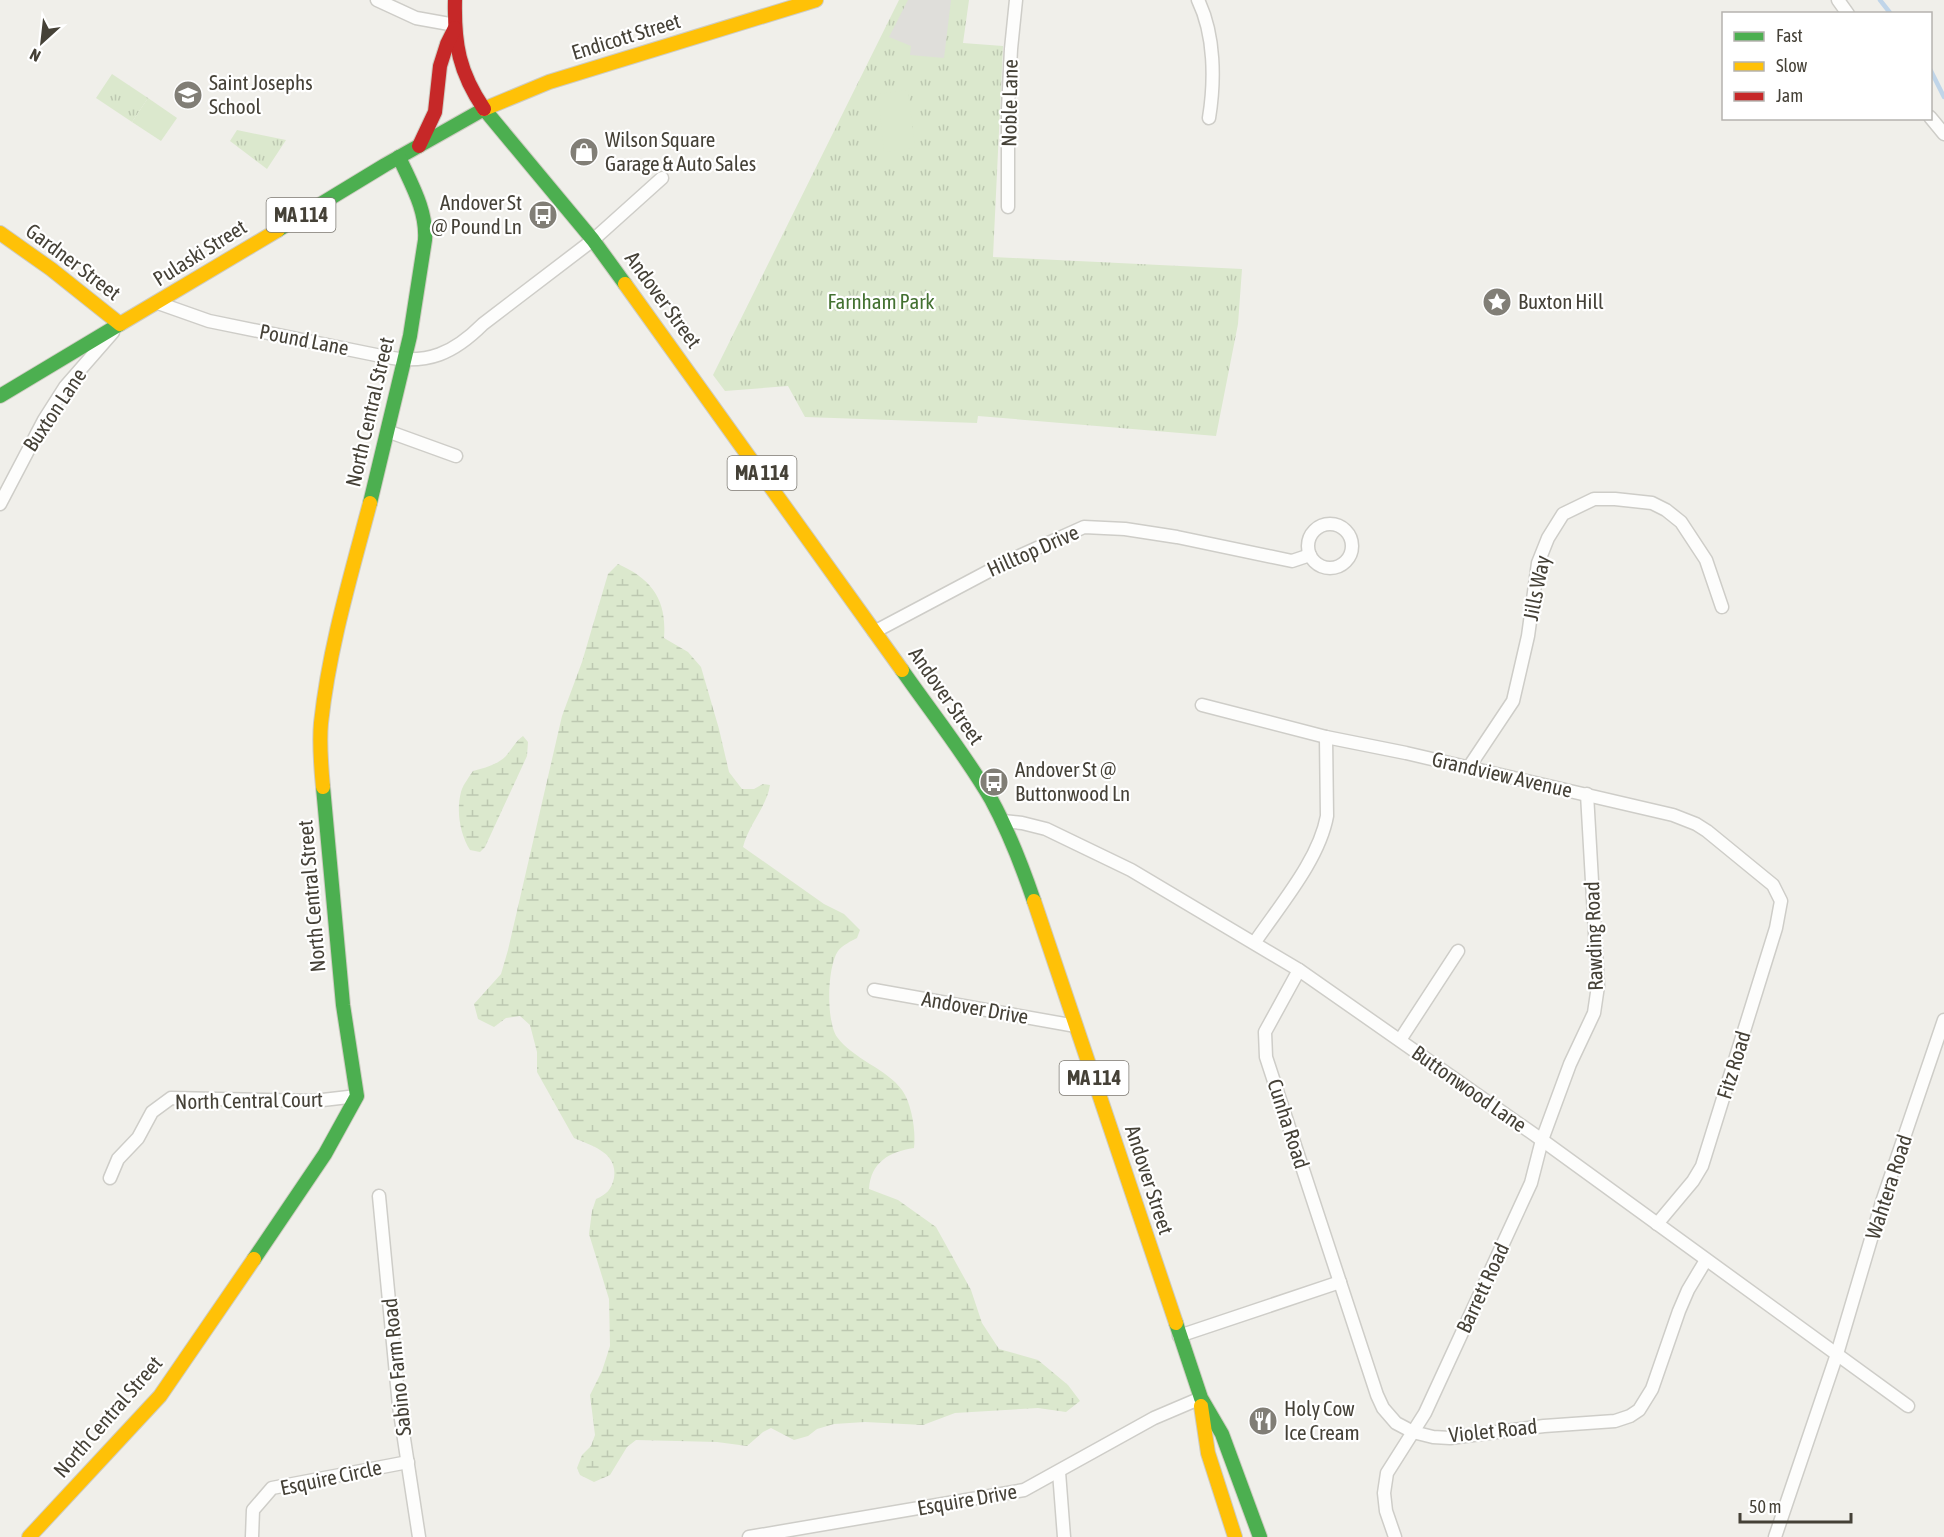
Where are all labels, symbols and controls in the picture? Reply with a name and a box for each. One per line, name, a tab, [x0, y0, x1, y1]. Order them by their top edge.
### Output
street label: Endicott Street	[568, 8, 683, 64]
north arrow	[12, 12, 72, 72]
legend	[1722, 12, 1932, 120]
text: Fast	[1776, 25, 1803, 46]
text: N	[27, 45, 43, 66]
text: Slow	[1776, 55, 1807, 76]
street label: Noble Lane	[996, 59, 1022, 147]
place label: Saint Josephs School	[209, 70, 313, 118]
school or university icon: Saint Josephs School	[172, 79, 204, 111]
text: Jam	[1776, 85, 1803, 106]
place label: Wilson Square Garage & Auto Sales	[605, 127, 756, 175]
shop icon: Wilson Square Garage & Auto Sales	[568, 136, 600, 168]
place label: Andover St @ Pound Ln	[431, 190, 522, 238]
road number: MA 114	[266, 198, 336, 232]
bus stop icon: Andover St @ Pound Ln	[527, 199, 559, 231]
street label: Pulaski Street	[148, 214, 251, 290]
street label: Gardner Street	[22, 218, 126, 304]
street label: Andover Street	[621, 247, 707, 352]
place icon: Buxton Hill	[1481, 286, 1513, 318]
park label: Farnham Park	[827, 289, 935, 313]
place label: Buxton Hill	[1518, 289, 1604, 313]
street label: Pound Lane	[257, 319, 351, 359]
street label: North Central Street	[340, 335, 398, 489]
street label: Buxton Lane	[18, 363, 91, 456]
road number: MA 114	[728, 456, 796, 490]
street label: Hilltop Drive	[983, 519, 1082, 581]
street label: Jills Way	[1518, 553, 1554, 622]
street label: Andover Street	[905, 642, 989, 749]
street label: Grandview Avenue	[1430, 746, 1575, 802]
place label: Andover St @ Buttonwood Ln	[1015, 757, 1130, 805]
bus stop icon: Andover St @ Buttonwood Ln	[978, 766, 1010, 798]
street label: North Central Street	[292, 819, 330, 973]
street label: Rawding Road	[1579, 881, 1607, 991]
street label: Andover Drive	[920, 986, 1030, 1028]
street label: Fitz Road	[1711, 1028, 1755, 1102]
street label: Buttonwood Lane	[1408, 1040, 1532, 1137]
road number: MA 114	[1060, 1061, 1128, 1095]
street label: Cunha Road	[1263, 1076, 1315, 1171]
street label: North Central Court	[175, 1087, 323, 1113]
street label: Andover Street	[1121, 1122, 1179, 1237]
street label: Wahtera Road	[1860, 1131, 1916, 1242]
street label: Barrett Road	[1451, 1239, 1513, 1336]
street label: Sabino Farm Road	[377, 1297, 415, 1437]
street label: North Central Street	[48, 1351, 166, 1482]
place label: Holy Cow Ice Cream	[1284, 1396, 1360, 1444]
restaurant icon: Holy Cow Ice Cream	[1247, 1405, 1279, 1437]
street label: Violet Road	[1447, 1413, 1538, 1447]
street label: Esquire Circle	[278, 1455, 384, 1499]
street label: Esquire Drive	[915, 1478, 1018, 1520]
scale bar	[1740, 1486, 1851, 1524]
text: 50 m	[1749, 1496, 1781, 1517]

